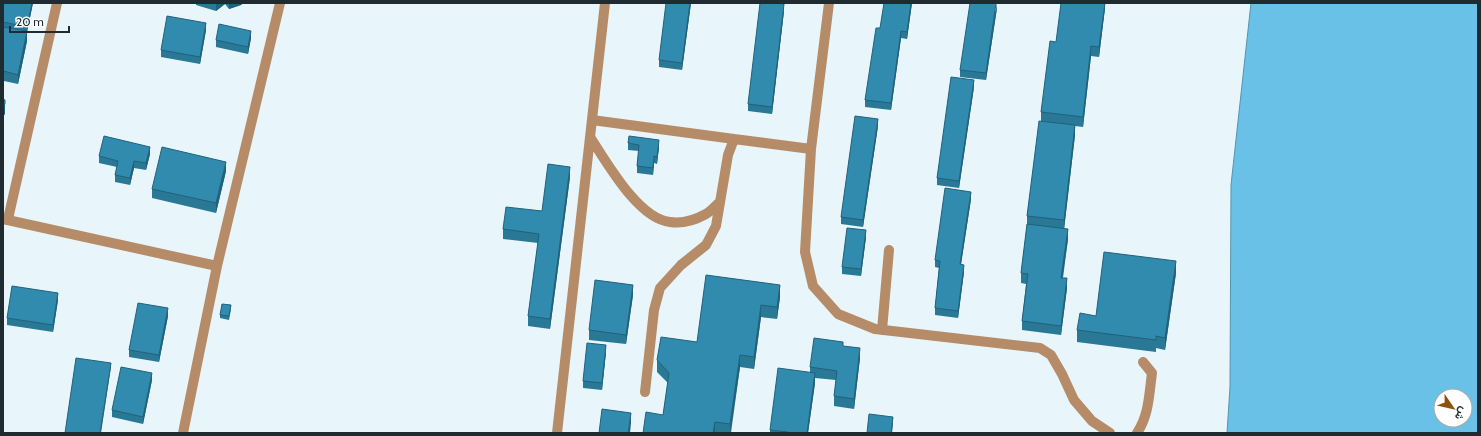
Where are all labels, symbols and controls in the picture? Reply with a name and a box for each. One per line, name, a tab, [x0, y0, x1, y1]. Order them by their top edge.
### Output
scale bar	[10, 8, 69, 34]
text: 20 m	[16, 14, 44, 29]
north arrow	[1433, 388, 1473, 428]
text: ش	[1452, 404, 1471, 423]

